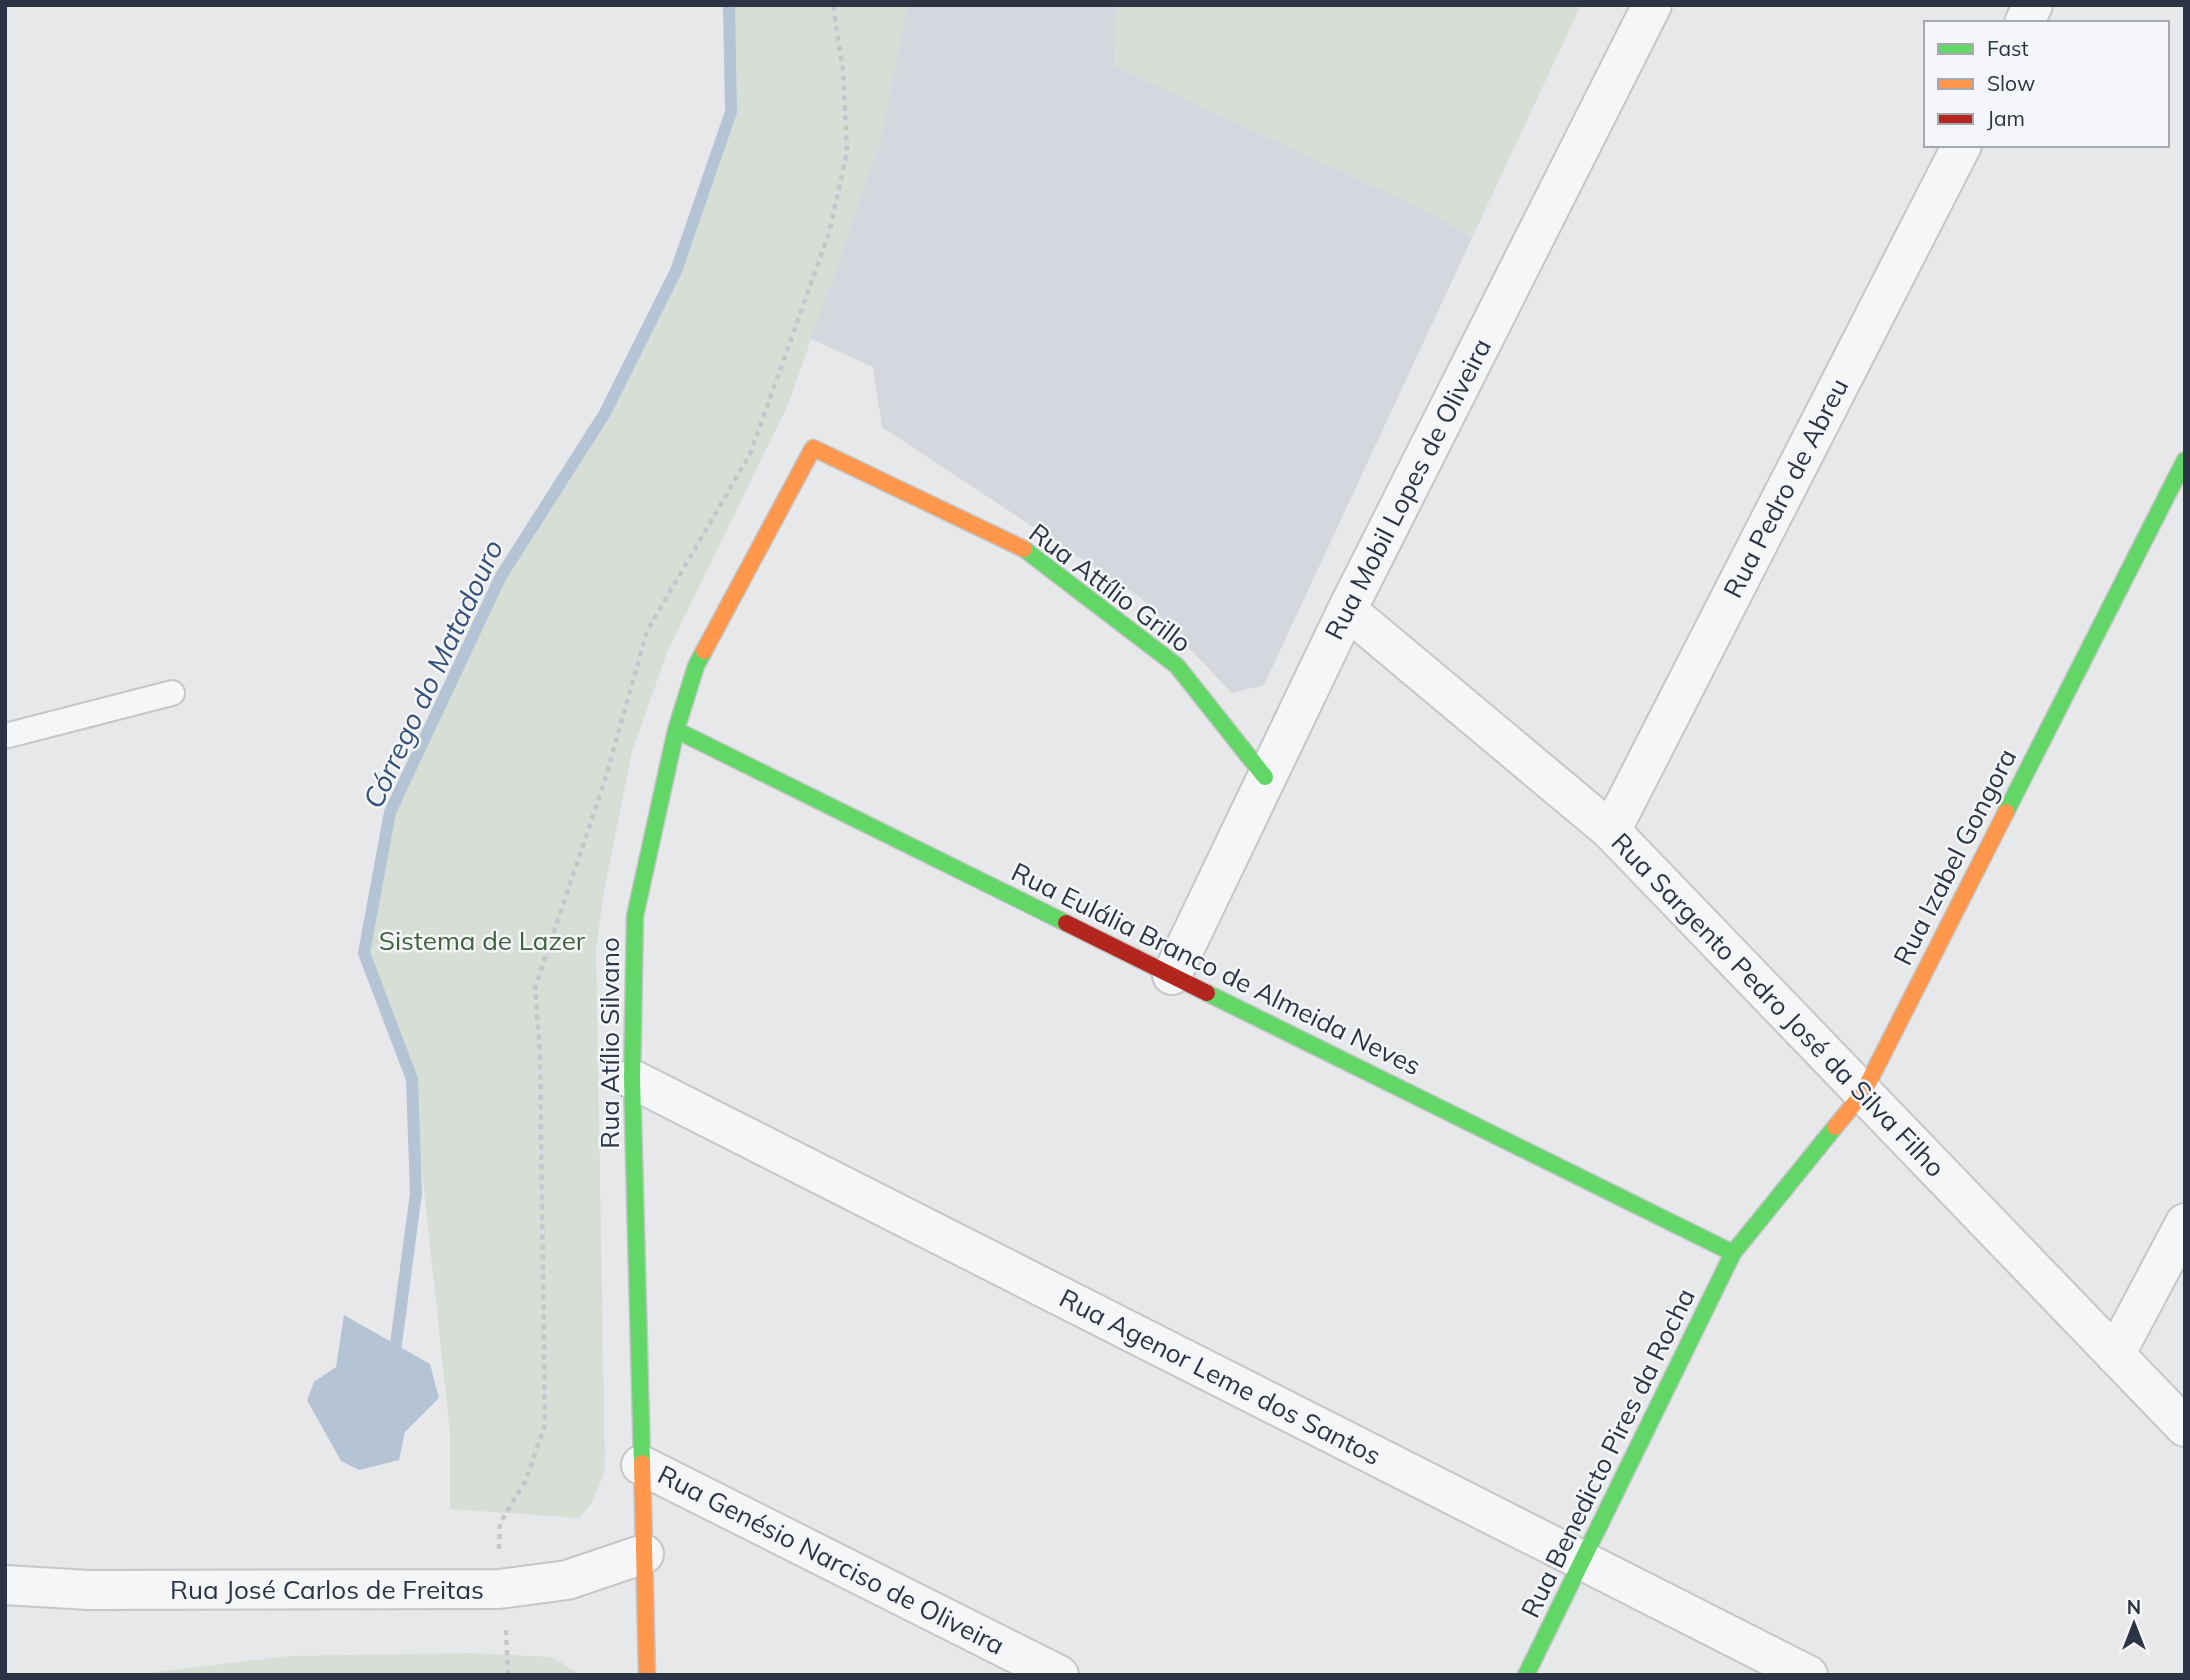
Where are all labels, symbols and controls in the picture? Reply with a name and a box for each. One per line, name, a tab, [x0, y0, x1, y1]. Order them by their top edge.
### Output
legend	[1924, 21, 2169, 147]
text: Fast	[1987, 35, 2029, 61]
text: Slow	[1987, 70, 2035, 96]
text: Jam	[1987, 105, 2025, 131]
street label: Rua Mobil Lopes de Oliveira	[1317, 333, 1498, 645]
street label: Rua Pedro de Abreu	[1716, 372, 1855, 603]
street label: Rua Attílio Grillo	[1023, 516, 1198, 659]
water label: Córrego do Matadouro	[355, 534, 510, 814]
street label: Rua Izabel Gongora	[1886, 743, 2023, 970]
street label: Rua Sargento Pedro José da Silva Filho	[1605, 826, 1952, 1184]
street label: Rua Eulália Branco de Almeida Neves	[1006, 855, 1426, 1082]
park label: Sistema de Lazer	[379, 924, 586, 957]
street label: Rua Atílio Silvano	[593, 937, 626, 1149]
street label: Rua Agenor Leme dos Santos	[1054, 1281, 1386, 1472]
street label: Rua Benedicto Pires da Rocha	[1513, 1283, 1702, 1623]
street label: Rua Genésio Narciso de Oliveira	[653, 1458, 1010, 1662]
street label: Rua José Carlos de Freitas	[170, 1573, 484, 1606]
north arrow	[2099, 1589, 2169, 1659]
text: N	[2127, 1595, 2141, 1619]

